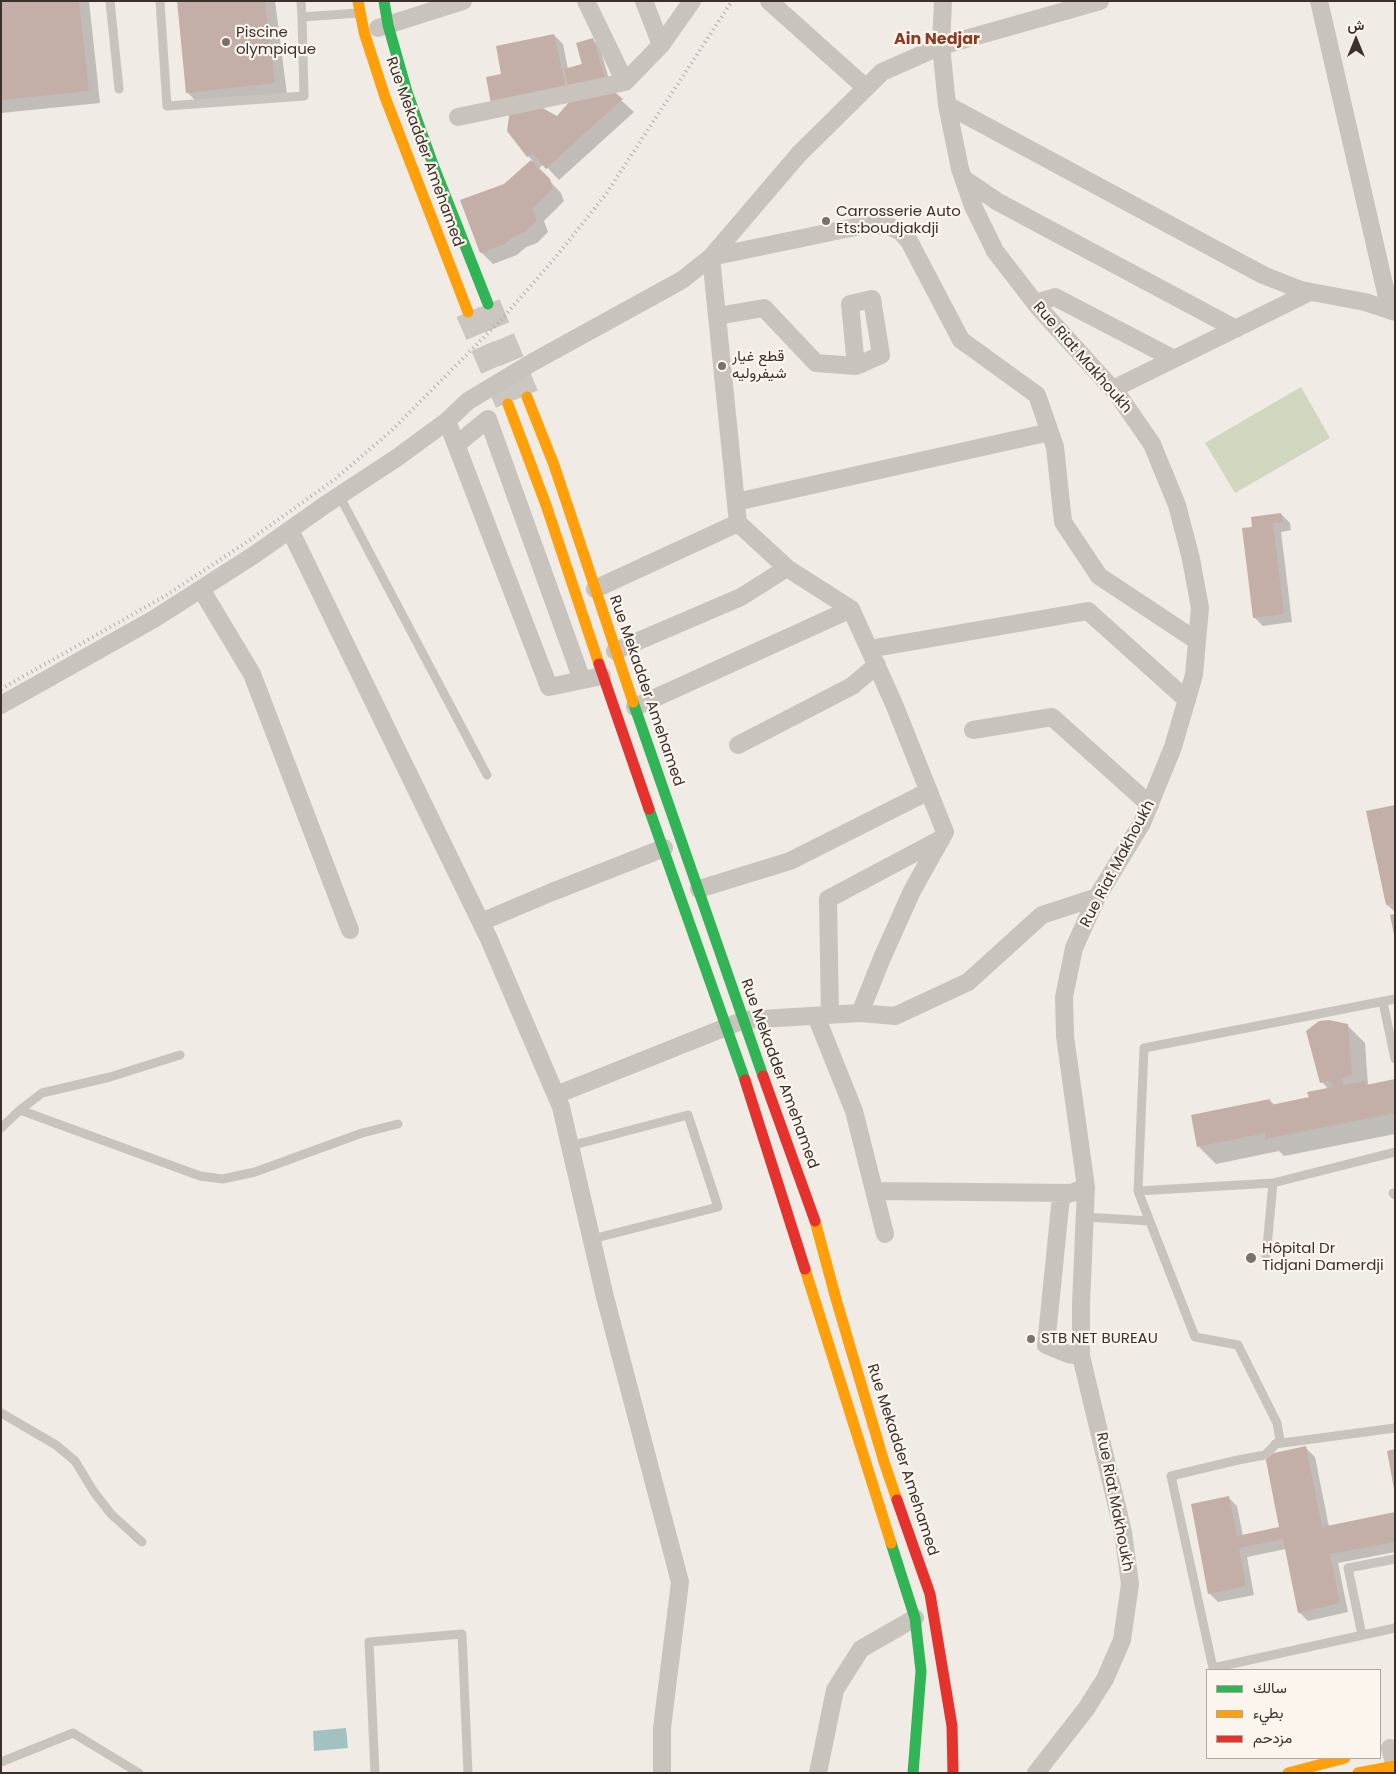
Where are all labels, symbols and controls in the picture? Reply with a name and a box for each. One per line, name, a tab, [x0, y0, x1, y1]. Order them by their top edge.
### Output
north arrow	[1331, 15, 1381, 65]
text: ش	[1348, 15, 1364, 35]
place label: Piscine olympique	[236, 24, 316, 59]
district label: Ain Nedjar	[894, 30, 980, 50]
marker: Piscine olympique	[220, 36, 232, 48]
street label: Rue Mekadder Amehamed	[381, 55, 467, 249]
place label: Carrosserie Auto Ets:boudjakdji	[836, 203, 961, 238]
marker: Carrosserie Auto Ets:boudjakdji	[820, 215, 832, 227]
street label: Rue Riat Makhoukh	[1029, 299, 1135, 417]
place label: قطع غيار شيفروليه	[732, 348, 787, 383]
marker: قطع غيار شيفروليه	[716, 360, 728, 372]
street label: Rue Mekadder Amehamed	[605, 593, 687, 789]
street label: Rue Riat Makhoukh	[1077, 797, 1159, 931]
street label: Rue Mekadder Amehamed	[736, 977, 822, 1171]
place label: Hôpital Dr Tidjani Damerdji	[1262, 1240, 1384, 1275]
marker: Hôpital Dr Tidjani Damerdji	[1244, 1251, 1258, 1265]
place label: STB NET BUREAU	[1041, 1330, 1158, 1348]
marker: STB NET BUREAU	[1025, 1333, 1037, 1345]
street label: Rue Mekadder Amehamed	[862, 1362, 942, 1558]
street label: Rue Riat Makhoukh	[1092, 1431, 1136, 1573]
legend	[1206, 1669, 1381, 1759]
text: سالك	[1253, 1677, 1287, 1698]
text: بطيء	[1253, 1702, 1283, 1723]
text: مزدحم	[1253, 1727, 1292, 1748]

